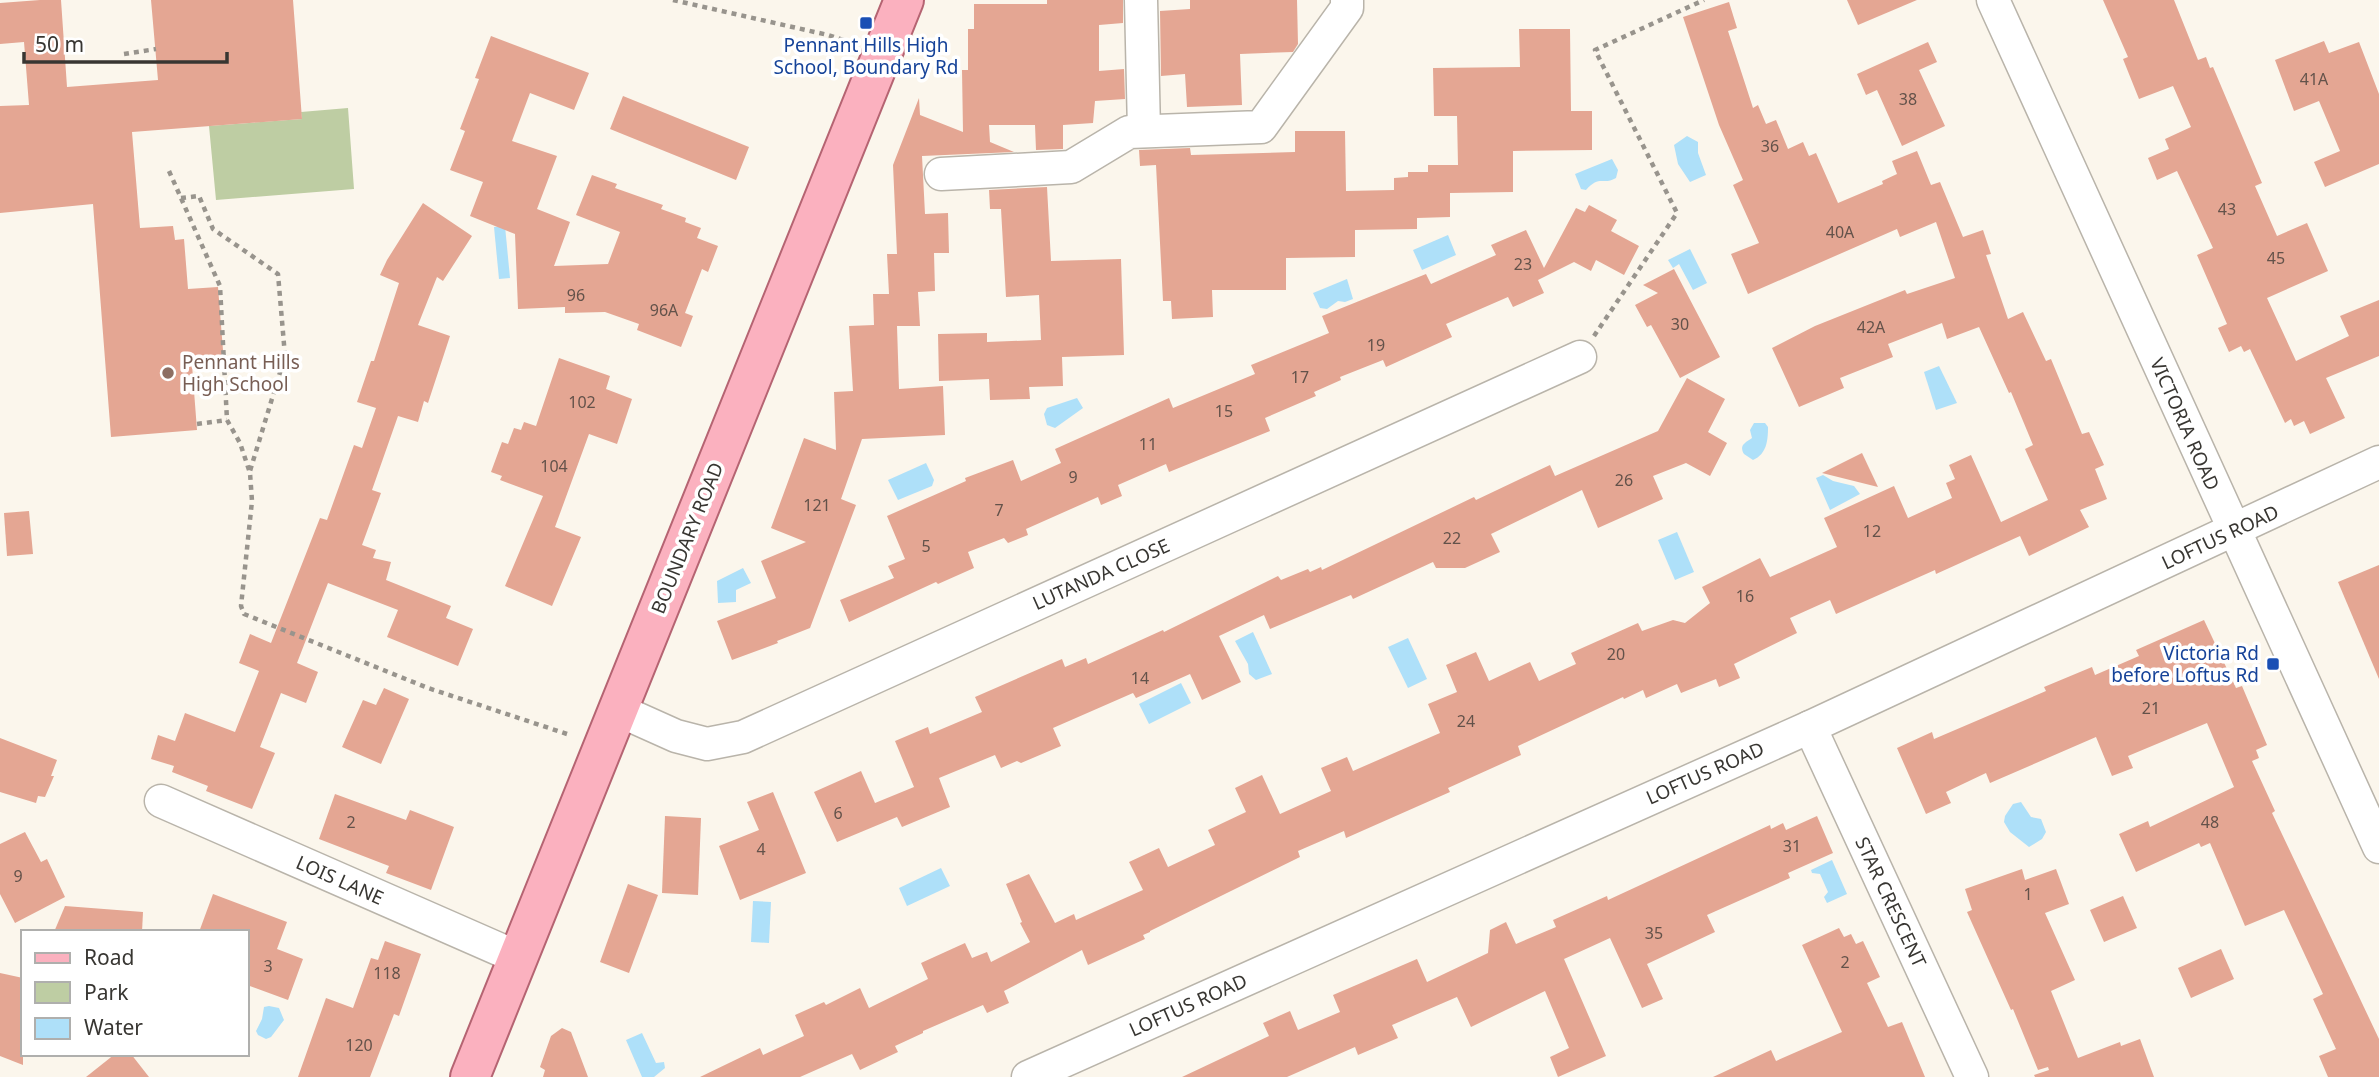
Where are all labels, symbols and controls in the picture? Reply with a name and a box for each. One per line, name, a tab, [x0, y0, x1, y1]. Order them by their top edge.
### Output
marker: Pennant Hills High School, Boundary Rd	[858, 15, 874, 31]
scale bar	[24, 21, 228, 65]
text: 50 m	[35, 30, 84, 58]
place label: Pennant Hills High School, Boundary Rd	[774, 32, 958, 80]
house number: 41A	[2300, 68, 2329, 90]
house number: 38	[1899, 88, 1917, 110]
house number: 36	[1761, 135, 1779, 157]
house number: 43	[2218, 198, 2236, 220]
house number: 40A	[1826, 221, 1855, 243]
house number: 45	[2267, 247, 2285, 269]
house number: 23	[1514, 253, 1532, 275]
house number: 96	[567, 284, 585, 306]
house number: 96A	[650, 299, 679, 321]
house number: 30	[1671, 313, 1689, 335]
house number: 42A	[1857, 316, 1886, 338]
house number: 19	[1367, 334, 1385, 356]
place label: Pennant Hills High School	[182, 349, 300, 397]
street label: VICTORIA ROAD	[2144, 354, 2226, 494]
marker: Pennant Hills High School	[160, 365, 176, 381]
house number: 17	[1291, 366, 1309, 388]
house number: 102	[568, 391, 596, 413]
house number: 15	[1215, 400, 1233, 422]
house number: 11	[1139, 433, 1157, 455]
house number: 104	[540, 455, 568, 477]
street label: BOUNDARY ROAD	[645, 459, 729, 617]
house number: 9	[1068, 466, 1078, 488]
house number: 26	[1615, 469, 1633, 491]
house number: 121	[803, 494, 831, 516]
house number: 7	[994, 499, 1004, 521]
street label: LOFTUS ROAD	[2157, 499, 2283, 575]
house number: 12	[1863, 520, 1881, 542]
house number: 22	[1443, 527, 1461, 549]
street label: LUTANDA CLOSE	[1028, 532, 1174, 616]
house number: 5	[921, 535, 931, 557]
house number: 16	[1736, 585, 1754, 607]
place label: Victoria Rd before Loftus Rd	[2111, 640, 2259, 688]
house number: 20	[1607, 643, 1625, 665]
marker: Victoria Rd before Loftus Rd	[2265, 656, 2281, 672]
house number: 14	[1131, 667, 1149, 689]
house number: 21	[2142, 697, 2160, 719]
house number: 24	[1457, 710, 1475, 732]
street label: LOFTUS ROAD	[1642, 735, 1768, 811]
house number: 6	[833, 802, 843, 824]
house number: 2	[346, 811, 356, 833]
house number: 48	[2201, 811, 2219, 833]
street label: STAR CRESCENT	[1849, 833, 1933, 972]
house number: 31	[1783, 835, 1801, 857]
house number: 4	[756, 838, 766, 860]
street label: LOIS LANE	[292, 849, 388, 911]
house number: 9	[13, 865, 23, 887]
house number: 1	[2023, 883, 2033, 905]
house number: 35	[1645, 922, 1663, 944]
legend	[21, 930, 248, 1056]
text: Road	[84, 943, 134, 971]
house number: 2	[1840, 951, 1850, 973]
house number: 3	[263, 955, 273, 977]
house number: 118	[373, 962, 401, 984]
street label: LOFTUS ROAD	[1125, 967, 1251, 1043]
text: Park	[84, 978, 129, 1006]
text: Water	[84, 1013, 143, 1041]
house number: 120	[345, 1034, 373, 1056]

